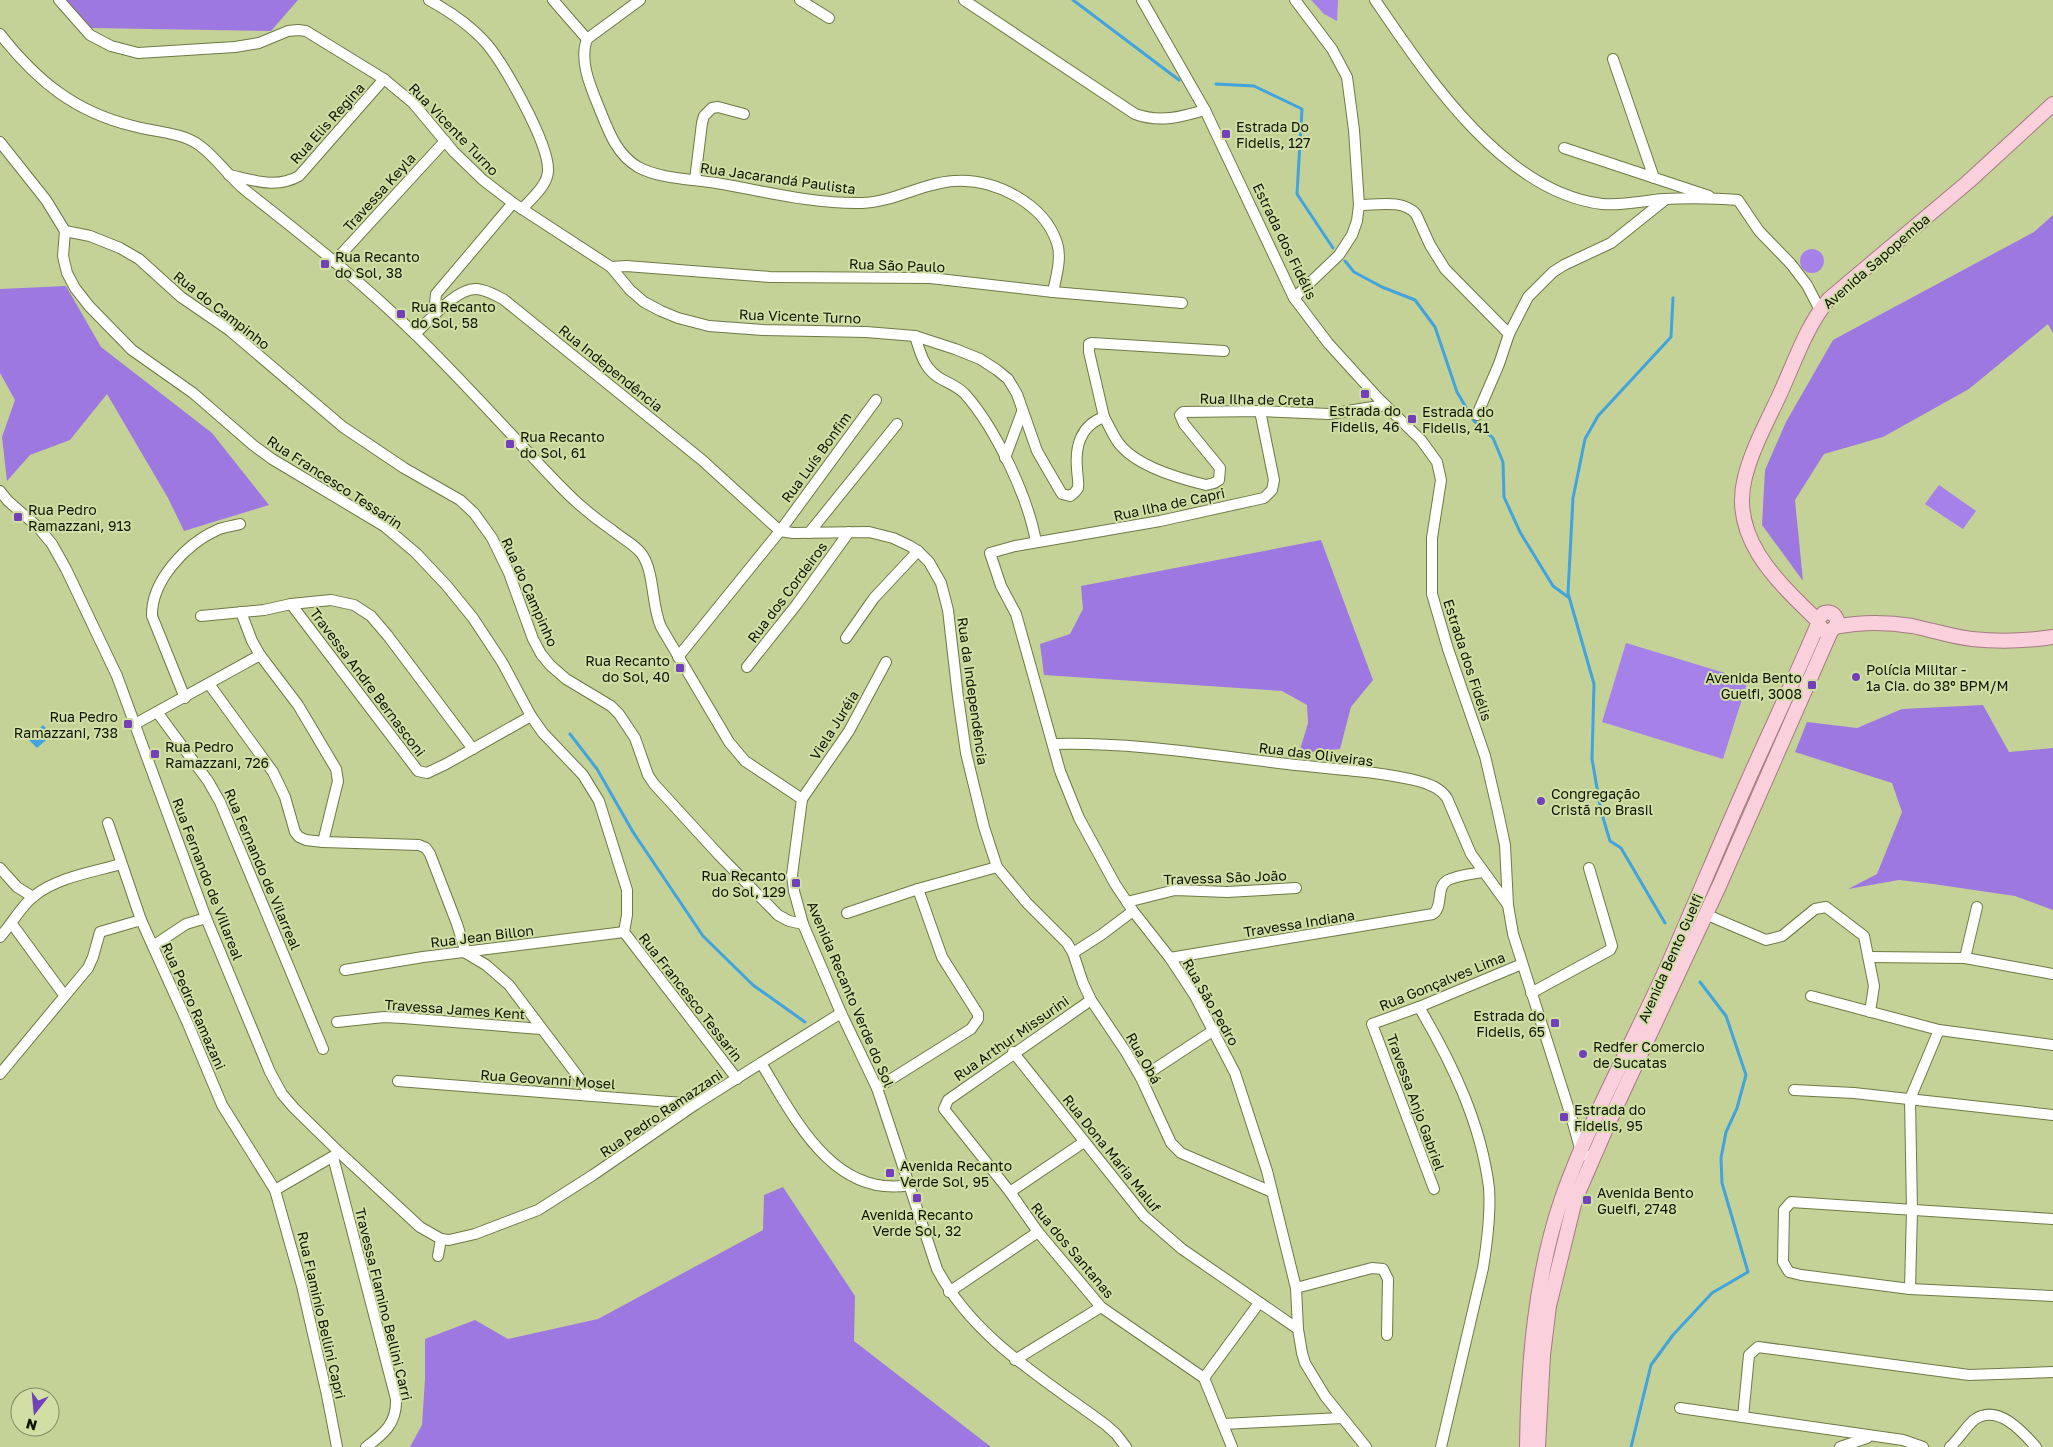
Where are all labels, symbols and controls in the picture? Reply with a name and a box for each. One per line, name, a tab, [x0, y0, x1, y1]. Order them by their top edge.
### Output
street label: Rua Elis Regina	[286, 79, 368, 167]
street label: Rua Vicente Turno	[405, 79, 503, 179]
place label: Estrada Do Fidelis, 127	[1236, 118, 1311, 151]
marker: Estrada Do Fidelis, 127	[1220, 128, 1232, 140]
street label: Travessa Keyla	[339, 149, 419, 235]
street label: Rua Jacarandá Paulista	[699, 159, 857, 197]
street label: Estrada dos Fidélis	[1249, 180, 1321, 302]
street label: Avenida Sapopemba	[1819, 210, 1933, 312]
place label: Rua Recanto do Sol, 38	[335, 248, 420, 281]
street label: Rua São Paulo	[849, 255, 945, 275]
marker: Rua Recanto do Sol, 38	[319, 258, 331, 270]
street label: Rua do Campinho	[170, 267, 274, 353]
place label: Rua Recanto do Sol, 58	[411, 298, 496, 331]
street label: Rua Vicente Turno	[739, 305, 861, 327]
marker: Rua Recanto do Sol, 58	[395, 308, 407, 320]
street label: Rua Independência	[556, 321, 666, 415]
marker: Estrada do Fidelis, 46	[1359, 388, 1371, 400]
street label: Rua Ilha de Creta	[1200, 390, 1314, 408]
place label: Estrada do Fidelis, 46	[1329, 402, 1401, 435]
place label: Estrada do Fidelis, 41	[1422, 403, 1494, 436]
street label: Rua Luís Bonfim	[777, 408, 855, 506]
marker: Estrada do Fidelis, 41	[1406, 413, 1418, 425]
place label: Rua Recanto do Sol, 61	[520, 428, 605, 461]
street label: Rua Francesco Tessarin	[264, 432, 406, 532]
marker: Rua Recanto do Sol, 61	[504, 438, 516, 450]
street label: Rua Ilha de Capri	[1112, 484, 1226, 524]
place label: Rua Pedro Ramazzani, 913	[28, 501, 131, 534]
marker: Rua Pedro Ramazzani, 913	[12, 511, 24, 523]
street label: Rua do Campinho	[498, 535, 562, 649]
street label: Rua dos Cordeiros	[744, 538, 830, 646]
street label: Estrada dos Fidélis	[1440, 597, 1496, 723]
street label: Travessa Andre Bernasconi	[307, 605, 429, 759]
street label: Rua da Independência	[954, 616, 992, 766]
place label: Rua Recanto do Sol, 40	[585, 652, 670, 685]
place label: Polícia Militar - 1ª Cia. do 38º BPM/M	[1866, 661, 2009, 694]
marker: Rua Recanto do Sol, 40	[674, 662, 686, 674]
place label: Avenida Bento Guelfi, 3008	[1705, 669, 1802, 702]
marker: Polícia Militar - 1ª Cia. do 38º BPM/M	[1850, 671, 1862, 683]
marker: Avenida Bento Guelfi, 3008	[1806, 679, 1818, 691]
street label: Viela Juréia	[806, 687, 862, 763]
place label: Rua Pedro Ramazzani, 738	[14, 708, 118, 741]
marker: Rua Pedro Ramazzani, 738	[122, 718, 134, 730]
place label: Rua Pedro Ramazzani, 726	[165, 738, 269, 771]
street label: Rua das Oliveiras	[1258, 739, 1374, 769]
marker: Rua Pedro Ramazzani, 726	[149, 748, 161, 760]
place label: Congregação Cristã no Brasil	[1551, 785, 1653, 818]
street label: Rua Fernando de Vilarreal	[221, 786, 305, 952]
street label: Rua Fernando de Villareal	[169, 795, 247, 963]
marker: Congregação Cristã no Brasil	[1535, 795, 1547, 807]
street label: Travessa São João	[1163, 866, 1287, 888]
place label: Rua Recanto do Sol, 129	[701, 867, 786, 900]
marker: Rua Recanto do Sol, 129	[790, 877, 802, 889]
street label: Avenida Bento Guelfi	[1634, 891, 1706, 1025]
street label: Avenida Recanto Verde do Sol	[804, 899, 898, 1089]
street label: Travessa Indiana	[1242, 906, 1356, 940]
street label: Rua Jean Billon	[429, 921, 535, 951]
street label: Rua Francesco Tessarin	[636, 929, 746, 1065]
street label: Rua Pedro Ramazani	[158, 940, 230, 1072]
street label: Rua Gonçalves Lima	[1377, 948, 1507, 1014]
street label: Rua São Pedro	[1179, 956, 1243, 1048]
street label: Rua Arthur Missurini	[950, 992, 1072, 1084]
street label: Travessa James Kent	[384, 996, 526, 1022]
place label: Estrada do Fidelis, 65	[1473, 1007, 1545, 1040]
marker: Estrada do Fidelis, 65	[1549, 1017, 1561, 1029]
street label: Rua Obá	[1123, 1029, 1165, 1087]
street label: Travessa Anjo Gabriel	[1383, 1031, 1449, 1173]
place label: Redfer Comercio de Sucatas	[1593, 1038, 1705, 1071]
marker: Redfer Comercio de Sucatas	[1577, 1048, 1589, 1060]
street label: Rua Geovanni Mosel	[480, 1066, 616, 1092]
street label: Rua Pedro Ramazzani	[596, 1066, 726, 1160]
street label: Rua Dona Maria Maluf	[1059, 1091, 1165, 1215]
place label: Estrada do Fidelis, 95	[1574, 1101, 1646, 1134]
marker: Estrada do Fidelis, 95	[1558, 1111, 1570, 1123]
place label: Avenida Recanto Verde Sol, 95	[900, 1157, 1012, 1190]
marker: Avenida Recanto Verde Sol, 95	[884, 1167, 896, 1179]
place label: Avenida Bento Guelfi, 2748	[1597, 1184, 1694, 1217]
marker: Avenida Recanto Verde Sol, 32	[911, 1192, 923, 1204]
marker: Avenida Bento Guelfi, 2748	[1581, 1194, 1593, 1206]
street label: Rua dos Santanas	[1028, 1199, 1118, 1301]
street label: Travessa Flamino Bellini Carri	[352, 1206, 416, 1402]
place label: Avenida Recanto Verde Sol, 32	[861, 1206, 973, 1239]
street label: Rua Flaminio Bellini Capri	[294, 1229, 350, 1401]
north arrow	[10, 1387, 60, 1437]
text: N	[24, 1415, 39, 1435]

